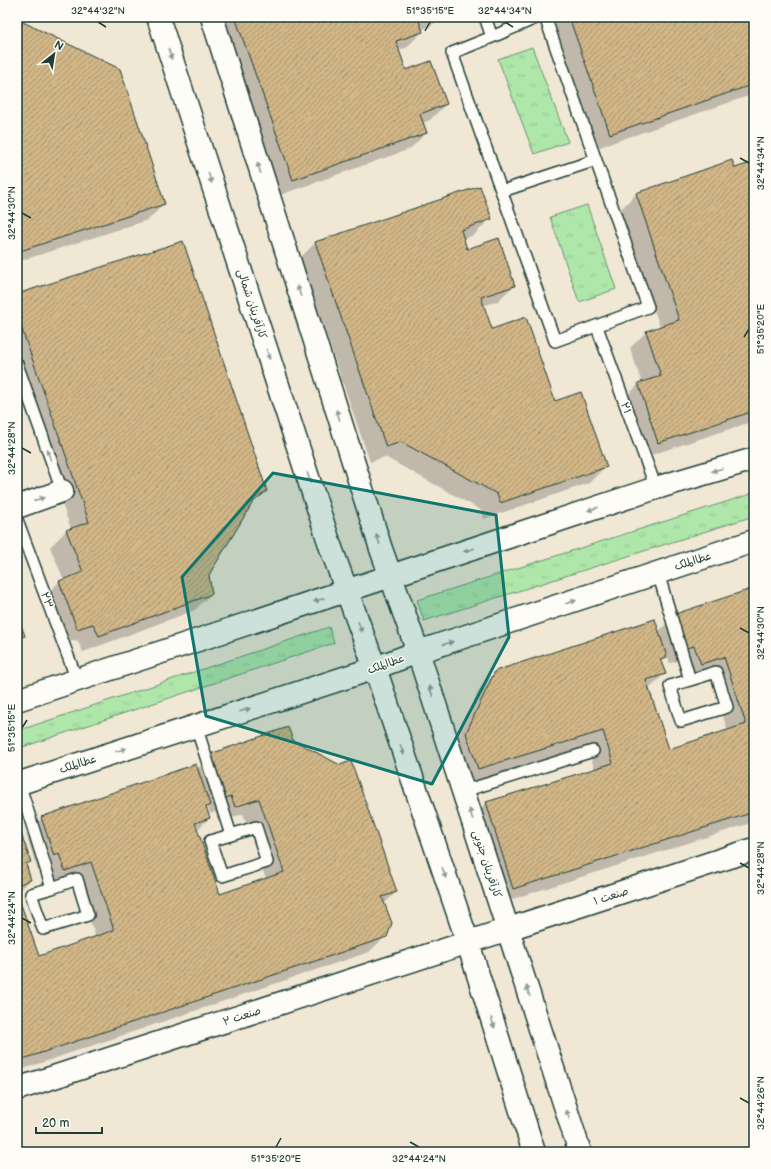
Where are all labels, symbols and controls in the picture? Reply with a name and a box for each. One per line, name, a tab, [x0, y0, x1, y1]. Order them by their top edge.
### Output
text: 32°44'32"N	[71, 5, 125, 17]
text: 51°35'15"E	[406, 5, 455, 17]
text: 32°44'34"N	[478, 5, 532, 17]
north arrow	[34, 34, 74, 74]
text: N	[52, 38, 66, 53]
one-way arrow	[167, 48, 173, 60]
text: 32°44'34"N	[755, 136, 767, 190]
one-way arrow	[256, 161, 262, 173]
one-way arrow	[208, 172, 214, 184]
text: 32°44'30"N	[6, 186, 18, 240]
street label: کارآفرینان شمالی	[234, 267, 270, 341]
one-way arrow	[296, 285, 302, 297]
text: 51°35'20"E	[755, 303, 767, 354]
one-way arrow	[265, 349, 271, 361]
street label: ۲۱	[618, 400, 634, 416]
one-way arrow	[335, 409, 341, 421]
text: 32°44'28"N	[6, 421, 18, 475]
one-way arrow	[46, 448, 52, 460]
one-way arrow	[710, 467, 722, 473]
one-way arrow	[306, 472, 312, 484]
one-way arrow	[34, 496, 46, 502]
one-way arrow	[586, 506, 598, 512]
one-way arrow	[374, 533, 380, 545]
one-way arrow	[463, 547, 475, 553]
street label: عطاالملک	[673, 549, 713, 573]
street label: ۲۳	[38, 590, 56, 610]
one-way arrow	[313, 597, 325, 603]
one-way arrow	[565, 599, 577, 605]
text: 32°44'30"N	[755, 606, 767, 660]
one-way arrow	[357, 622, 363, 634]
one-way arrow	[442, 640, 454, 646]
street label: عطاالملک	[366, 651, 406, 677]
one-way arrow	[428, 684, 434, 696]
text: 51°35'15"E	[6, 703, 18, 752]
one-way arrow	[239, 707, 251, 713]
one-way arrow	[400, 745, 406, 757]
one-way arrow	[115, 747, 127, 753]
street label: عطاالملک	[58, 752, 98, 776]
one-way arrow	[468, 808, 474, 820]
street label: کارآفرینان جنوبی	[469, 828, 504, 900]
text: 32°44'28"N	[755, 841, 767, 895]
one-way arrow	[441, 868, 447, 880]
street label: صنعت ۱	[592, 884, 630, 908]
text: 32°44'24"N	[6, 891, 18, 945]
one-way arrow	[525, 985, 531, 997]
street label: صنعت ۲	[221, 1004, 263, 1028]
one-way arrow	[490, 1018, 496, 1030]
text: 32°44'26"N	[755, 1076, 767, 1130]
scale bar	[36, 1109, 102, 1135]
one-way arrow	[565, 1109, 571, 1121]
text: 20 m	[42, 1116, 69, 1131]
text: 51°35'20"E	[251, 1153, 302, 1165]
text: 32°44'24"N	[392, 1153, 446, 1165]

